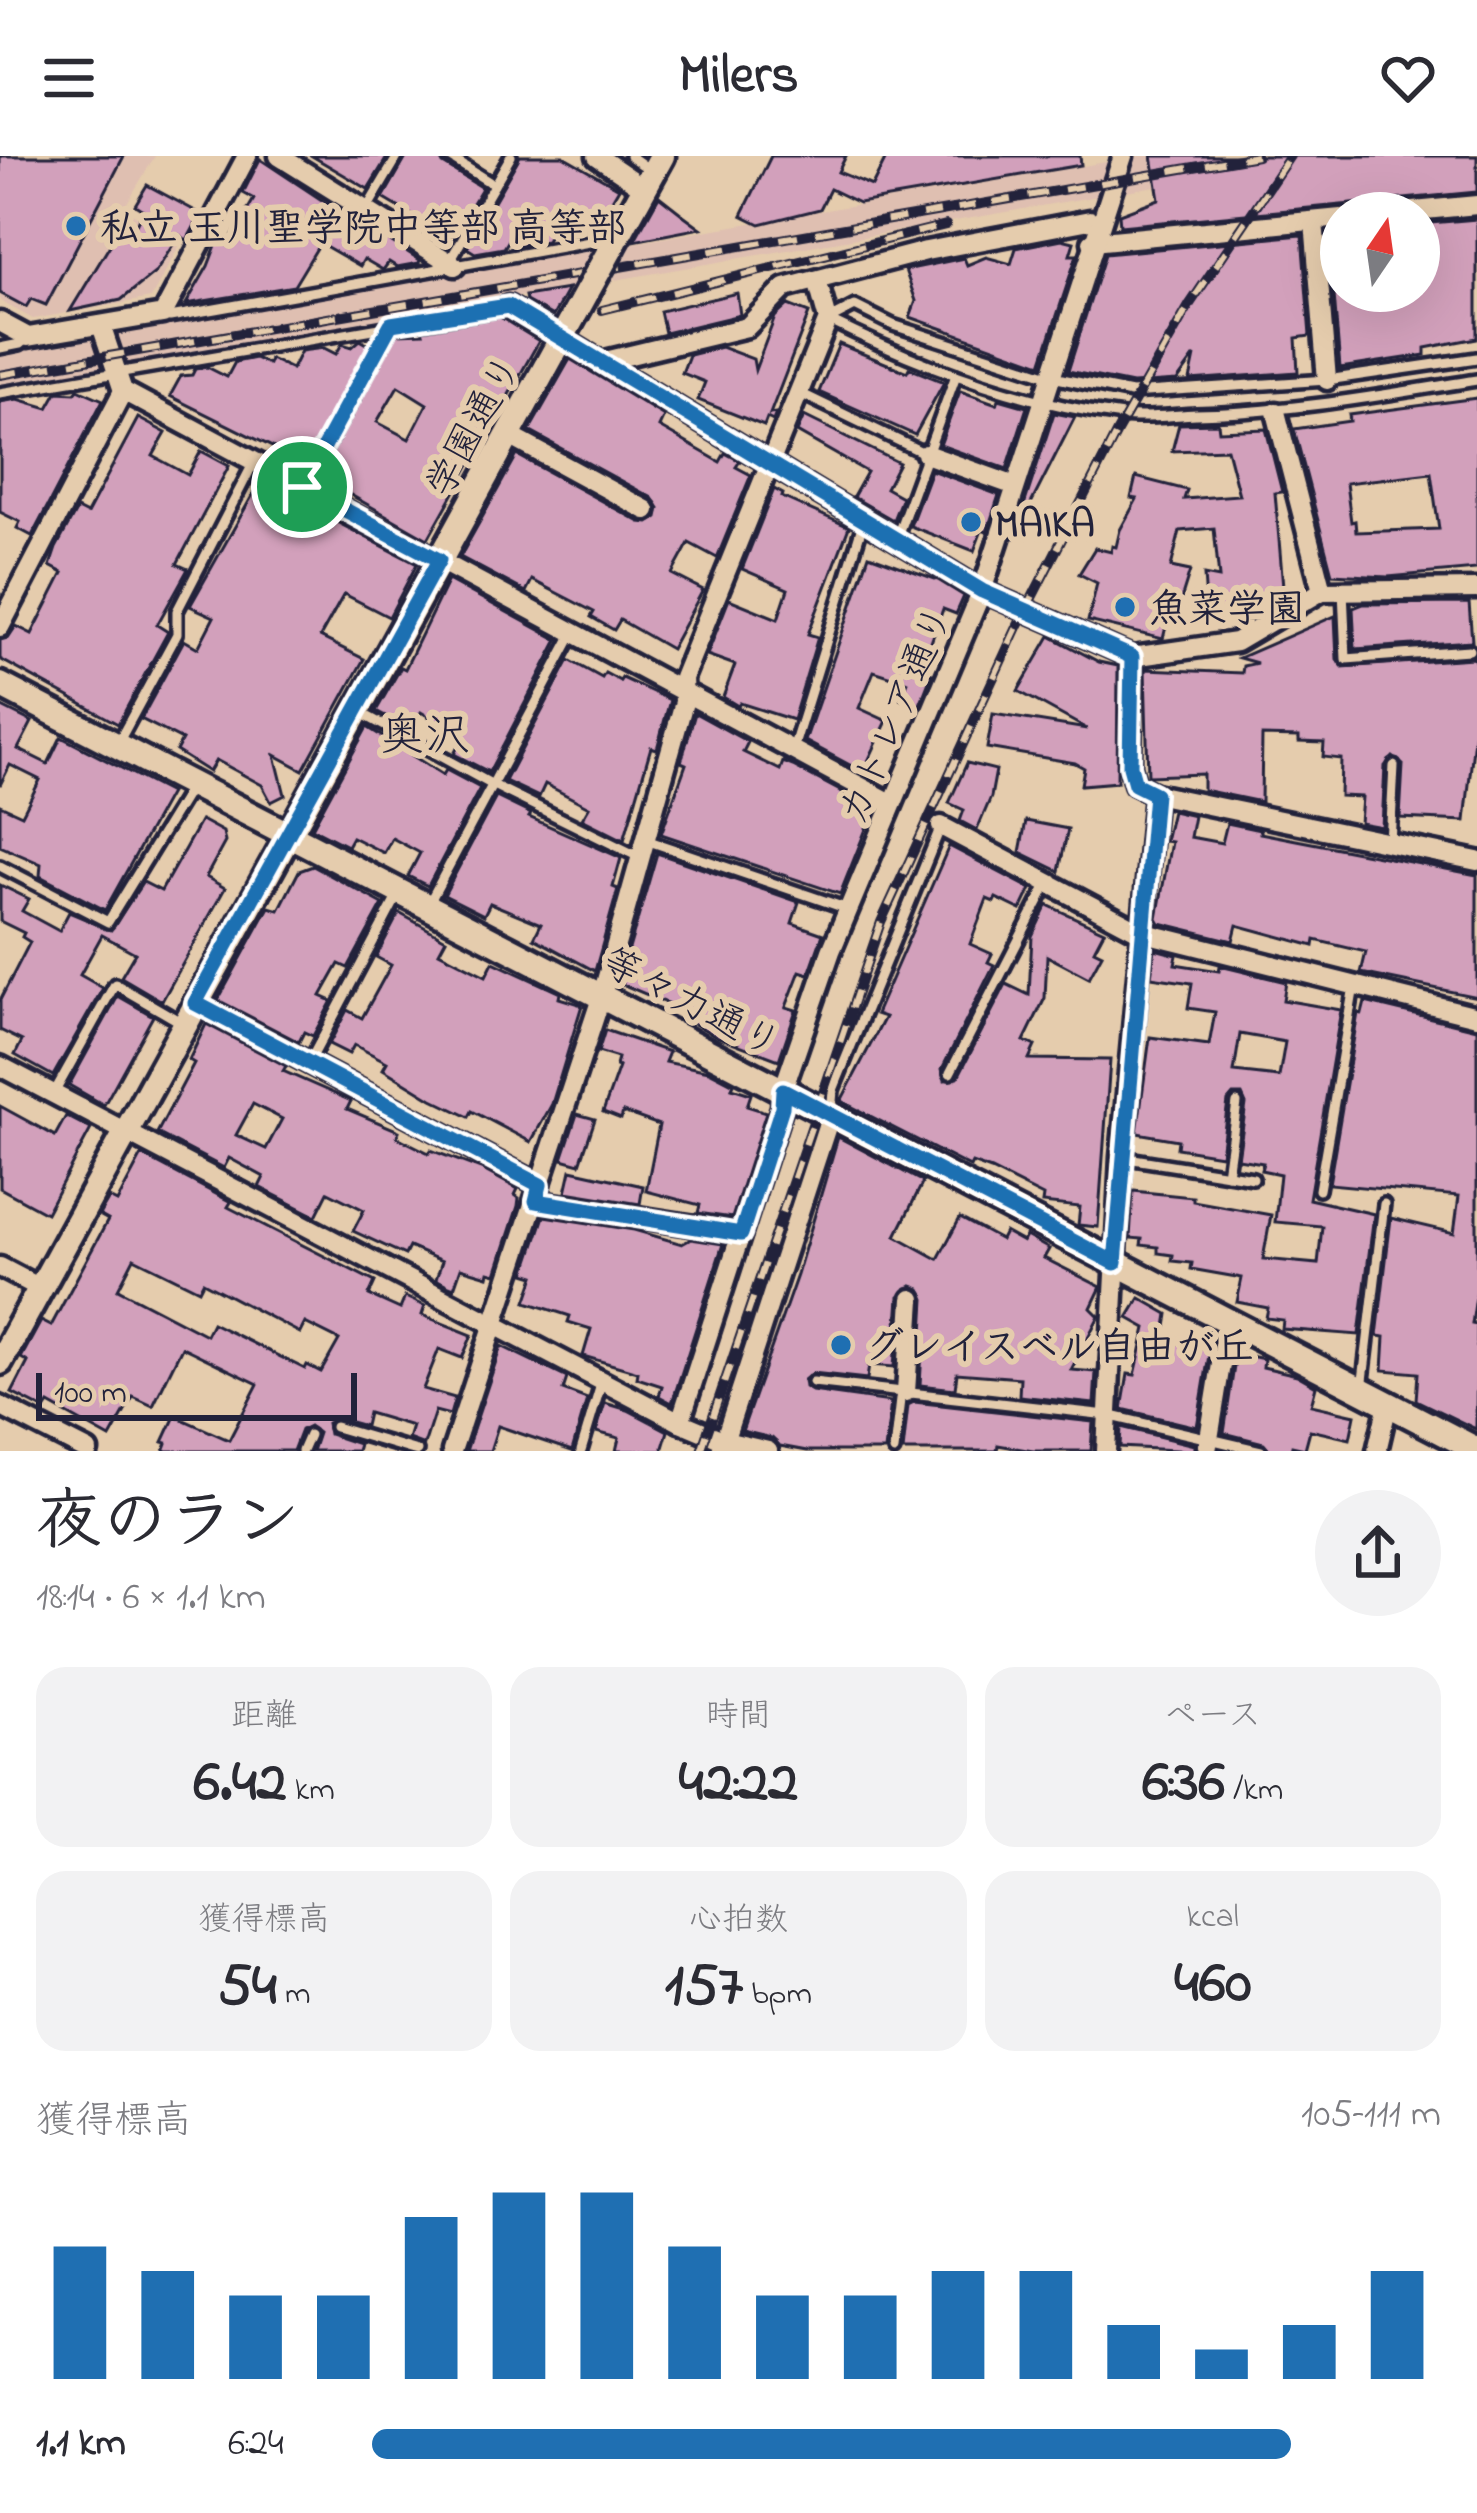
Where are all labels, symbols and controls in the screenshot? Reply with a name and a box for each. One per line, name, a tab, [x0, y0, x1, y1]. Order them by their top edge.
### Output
text: Milers	[679, 39, 799, 117]
icon: menu	[36, 45, 102, 111]
icon: heart	[1375, 45, 1441, 111]
north arrow	[1320, 192, 1440, 312]
map controls	[1320, 192, 1440, 312]
place label: 私立 玉川聖学院中等部 高等部	[100, 202, 627, 259]
marker: 私立 玉川聖学院中等部 高等部	[63, 213, 89, 239]
street label: 学園通り	[413, 345, 539, 509]
pin	[251, 436, 353, 538]
icon: arrive	[269, 454, 335, 520]
place label: MAIKA	[995, 498, 1095, 555]
marker: MAIKA	[958, 509, 984, 535]
place label: 魚菜学園	[1149, 583, 1305, 640]
marker: 魚菜学園	[1112, 594, 1138, 620]
street label: カトレア通り	[826, 597, 970, 835]
district label: 奥沢	[380, 705, 470, 771]
street label: 等々力通り	[590, 935, 790, 1075]
place label: グレイスベル自由が丘	[865, 1321, 1253, 1378]
marker: グレイスベル自由が丘	[828, 1332, 854, 1358]
scale bar	[36, 1367, 357, 1420]
text: 100 m	[54, 1370, 127, 1418]
text: 夜のラン	[36, 1477, 300, 1573]
button: share	[1315, 1490, 1441, 1616]
text: 18:14 · 6 × 1.1 km	[36, 1570, 266, 1627]
text: 距離	[231, 1693, 297, 1741]
text: 時間	[705, 1693, 771, 1741]
text: ペース	[1164, 1693, 1261, 1741]
text: 6.42	[193, 1741, 287, 1828]
text: 42:22	[679, 1741, 798, 1828]
text: 6:36	[1142, 1741, 1225, 1828]
text: km	[287, 1767, 335, 1815]
text: /km	[1225, 1767, 1283, 1815]
text: kcal	[1187, 1894, 1239, 1942]
text: 獲得標高	[198, 1897, 330, 1945]
text: 心拍数	[689, 1897, 788, 1945]
text: 460	[1174, 1942, 1251, 2029]
text: 54	[218, 1945, 277, 2032]
text: 157	[665, 1945, 743, 2032]
text: m	[277, 1971, 311, 2019]
text: bpm	[743, 1971, 812, 2019]
text: 105–111 m	[1301, 2087, 1441, 2144]
text: 獲得標高	[36, 2094, 192, 2151]
text: 1.1 km	[36, 2416, 126, 2473]
text: 6:24	[228, 2416, 284, 2473]

